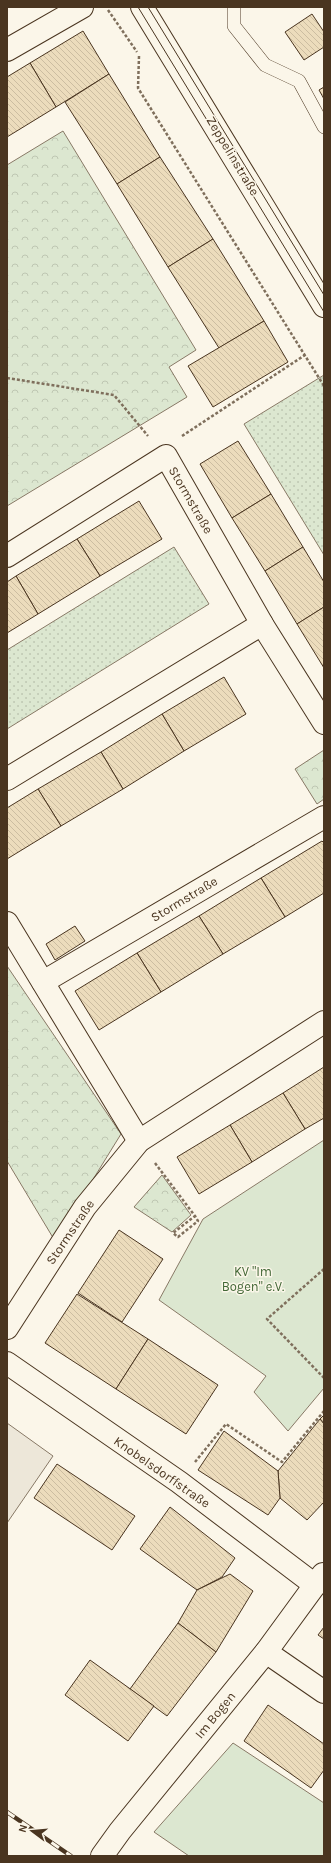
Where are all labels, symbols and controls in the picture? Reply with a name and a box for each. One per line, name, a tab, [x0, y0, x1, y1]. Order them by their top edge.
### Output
street label: Zeppelinstraße	[203, 114, 263, 199]
street label: Stormstraße	[166, 464, 216, 536]
street label: Stormstraße	[148, 873, 220, 925]
street label: Stormstraße	[43, 1196, 97, 1267]
park label: KV "Im Bogen" e.V.	[222, 1264, 284, 1294]
street label: Knobelsdorffstraße	[111, 1433, 213, 1511]
street label: Im Bogen	[192, 1689, 238, 1741]
north arrow	[12, 1811, 52, 1851]
text: N	[16, 1823, 30, 1834]

